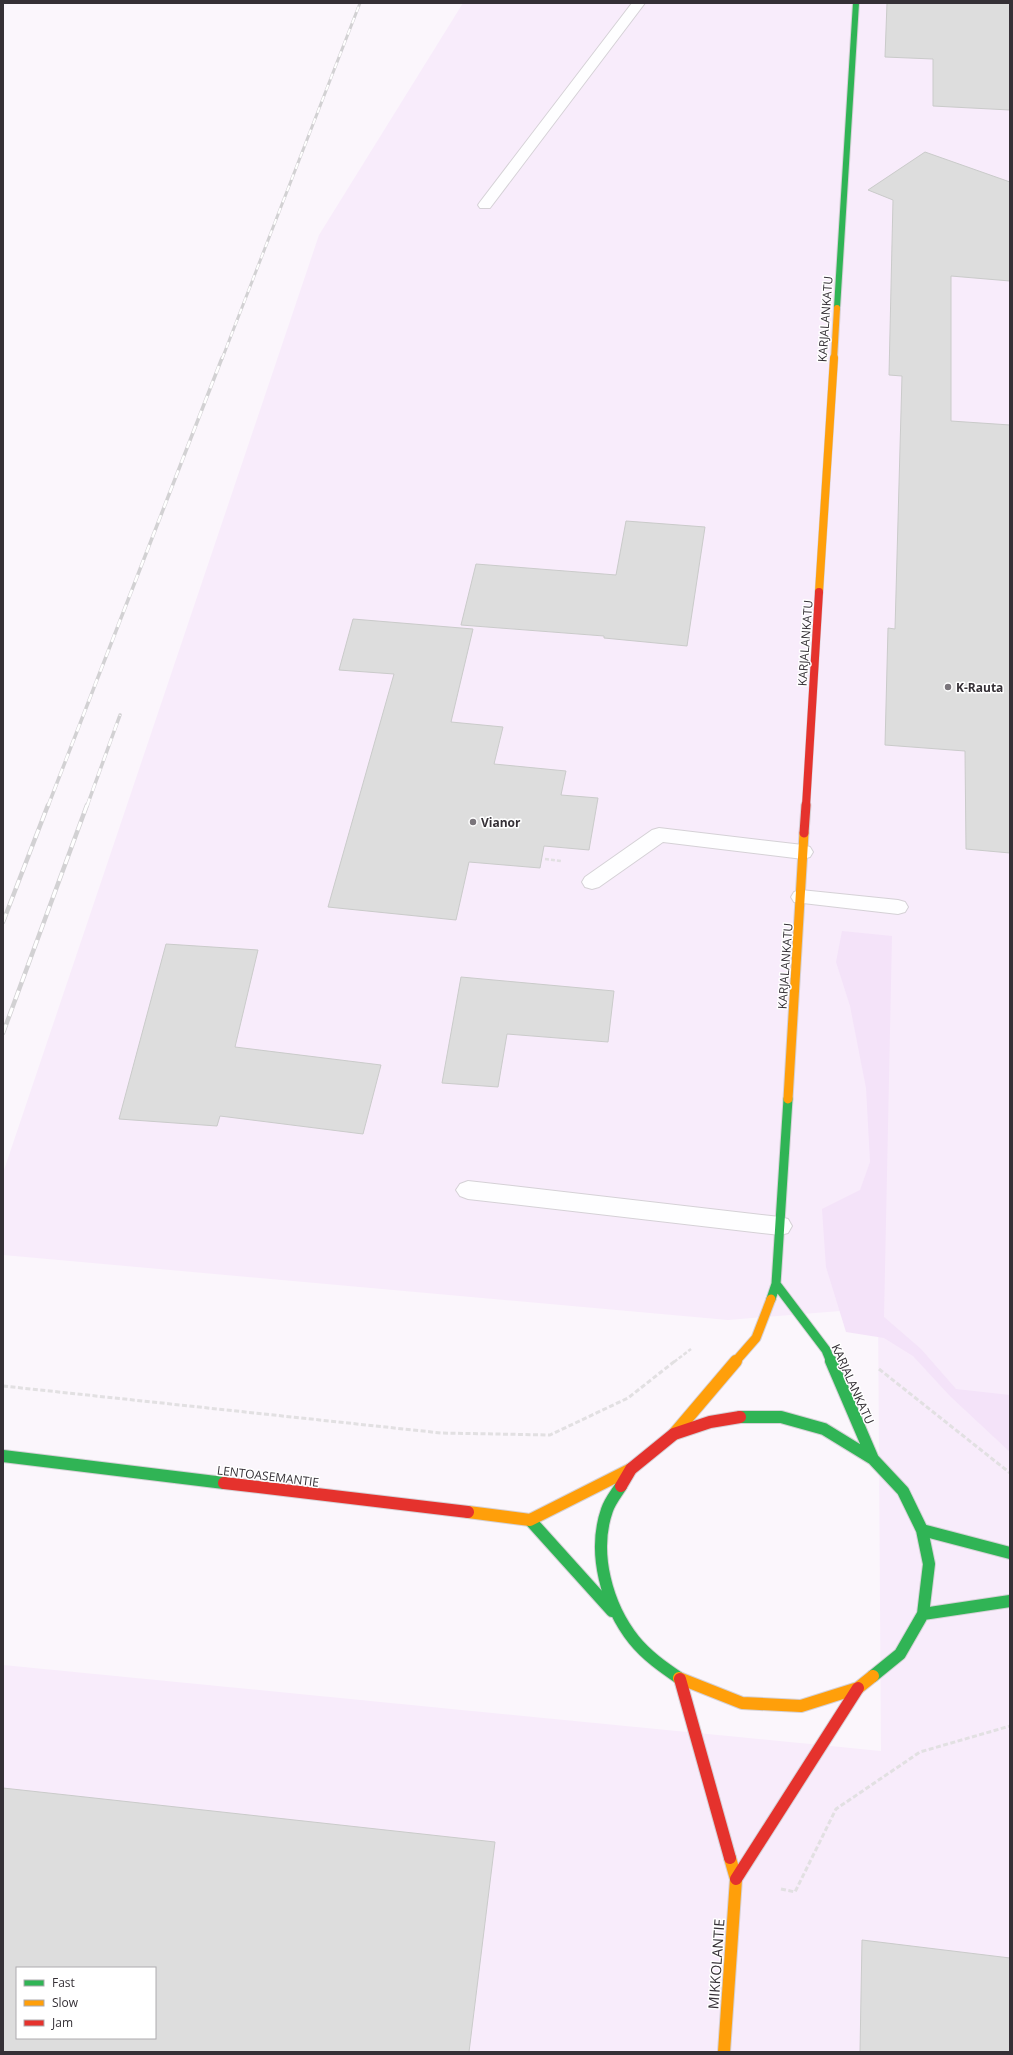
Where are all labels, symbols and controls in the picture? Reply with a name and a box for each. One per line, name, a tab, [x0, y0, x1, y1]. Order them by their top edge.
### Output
street label: KARJALANKATU	[814, 275, 836, 363]
street label: KARJALANKATU	[794, 599, 816, 687]
place label: K-Rauta	[956, 679, 1003, 696]
marker: K-Rauta	[943, 682, 953, 692]
place label: Vianor	[481, 814, 521, 831]
marker: Vianor	[468, 817, 478, 827]
street label: KARJALANKATU	[774, 922, 796, 1010]
street label: KARJALANKATU	[828, 1341, 878, 1427]
street label: LENTOASEMANTIE	[216, 1461, 320, 1491]
street label: MIKKOLANTIE	[703, 1918, 729, 2010]
legend	[16, 1967, 156, 2039]
text: Fast	[52, 1974, 75, 1991]
text: Slow	[52, 1994, 79, 2011]
text: Jam	[51, 2014, 73, 2031]

